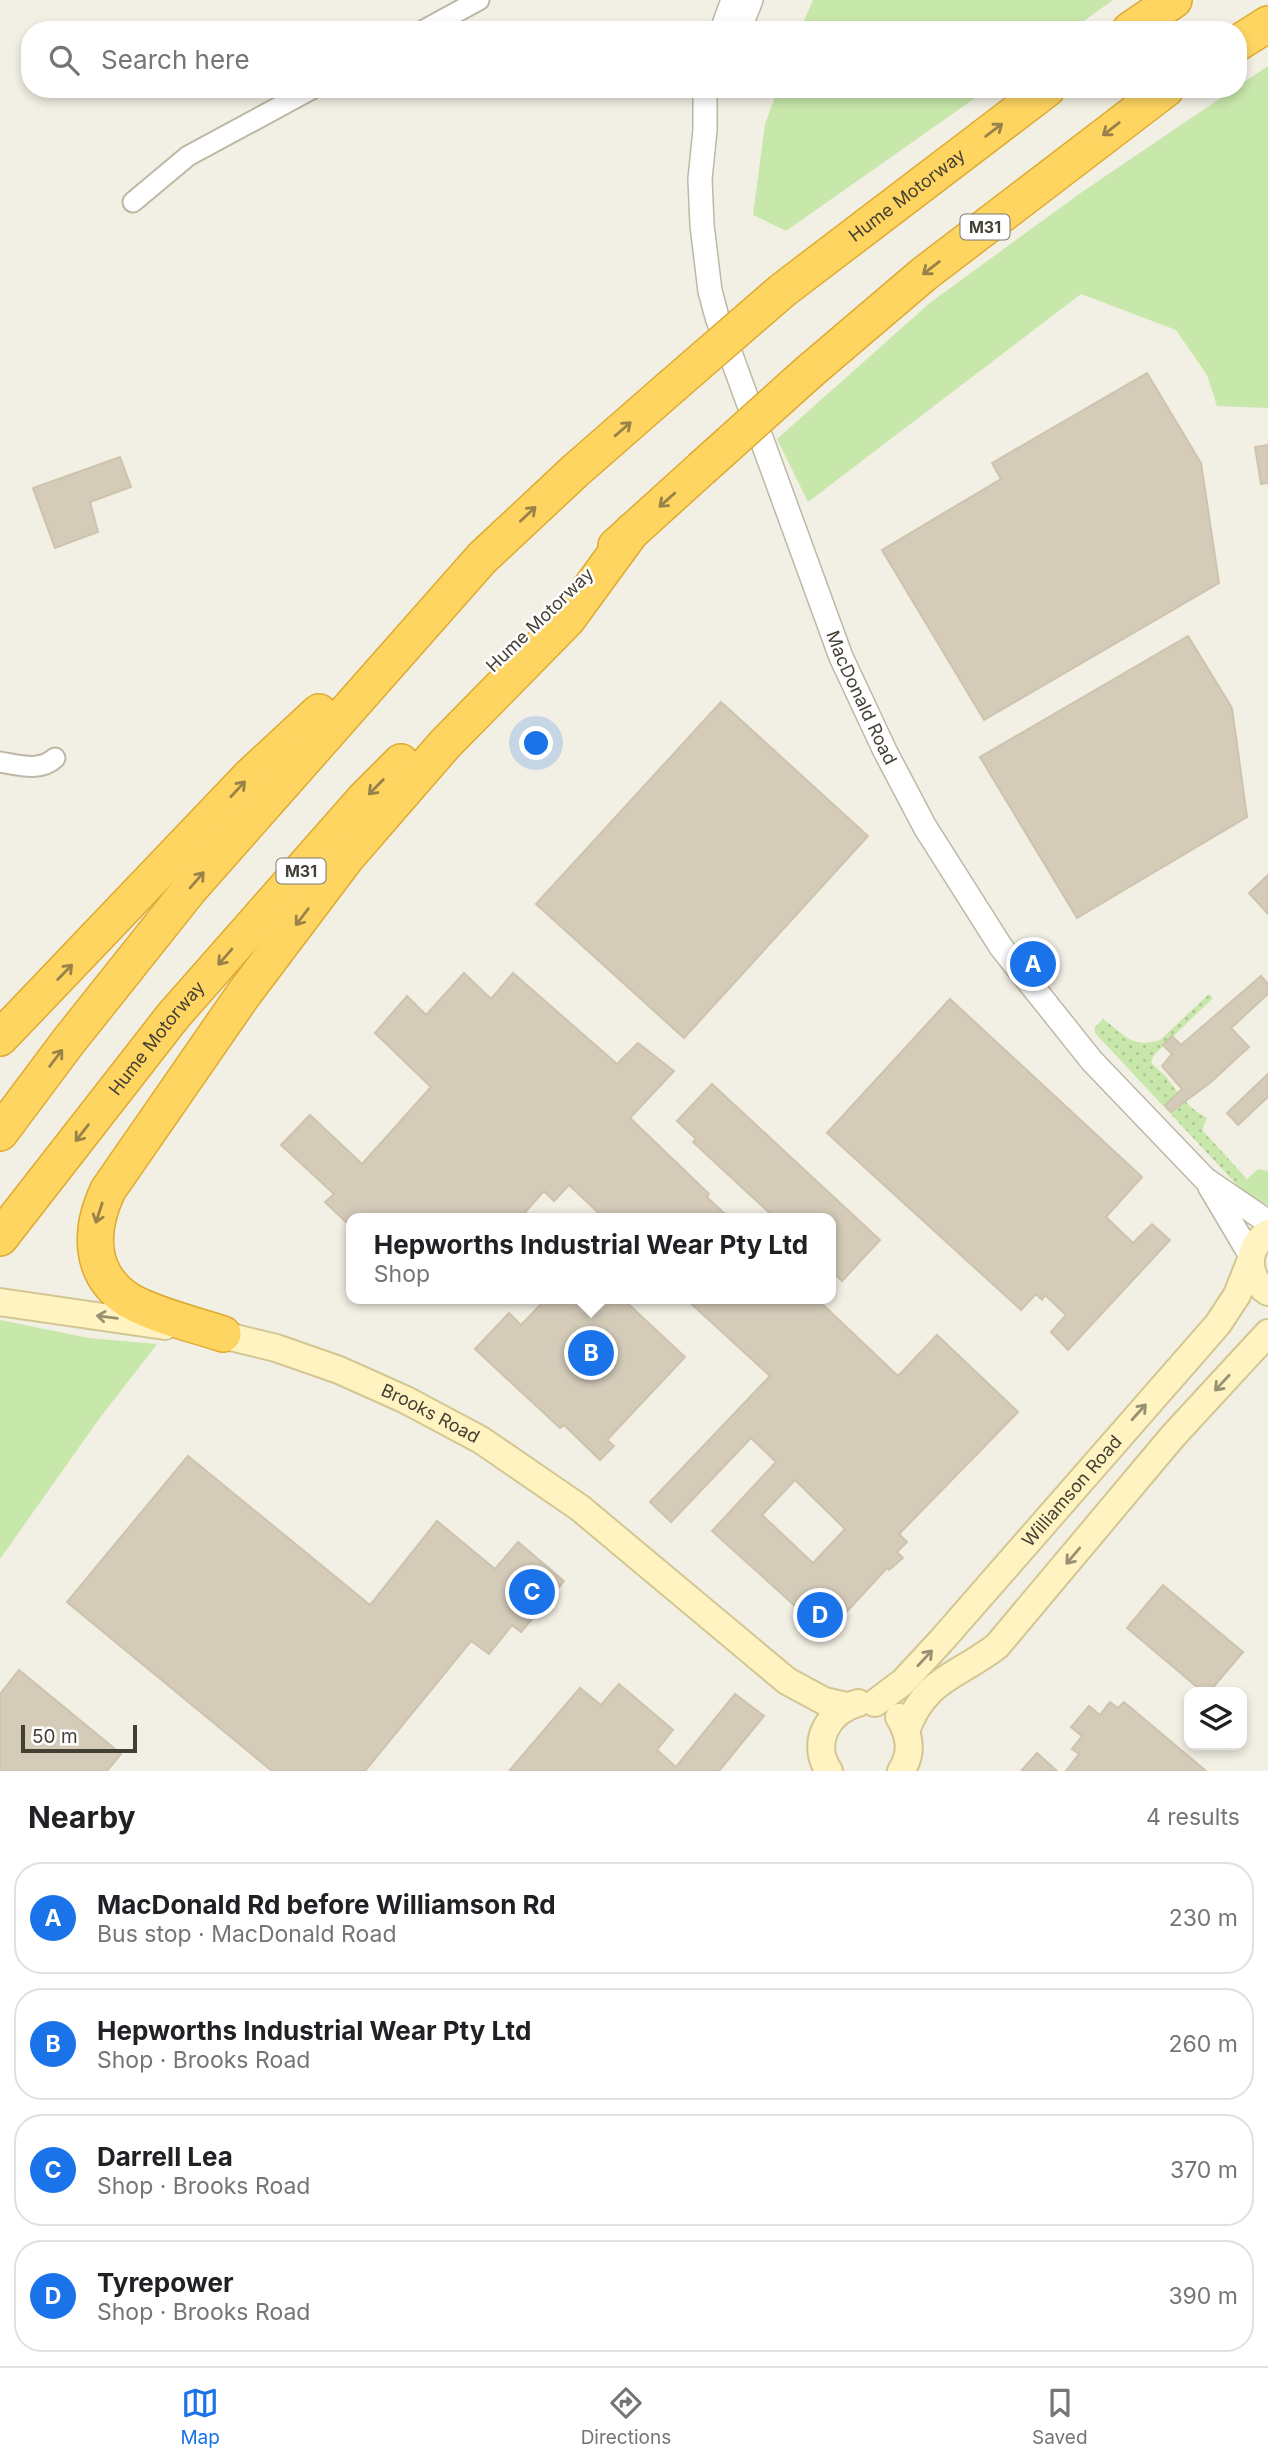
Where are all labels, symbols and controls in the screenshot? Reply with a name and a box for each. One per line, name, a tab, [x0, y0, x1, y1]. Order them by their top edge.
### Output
search box	[21, 21, 1247, 98]
icon: search	[45, 41, 83, 79]
text: Search here	[101, 44, 250, 75]
one-way arrow	[984, 122, 1003, 137]
one-way arrow	[1103, 122, 1121, 137]
street label: Hume Motorway	[845, 144, 969, 246]
road number: M31	[960, 215, 1010, 240]
one-way arrow	[922, 261, 941, 276]
one-way arrow	[614, 421, 632, 437]
one-way arrow	[658, 492, 676, 508]
one-way arrow	[519, 506, 536, 523]
street label: Hume Motorway	[482, 563, 597, 676]
street label: MacDonald Road	[822, 628, 901, 768]
your location	[519, 726, 553, 760]
one-way arrow	[368, 778, 385, 795]
one-way arrow	[230, 781, 247, 798]
road number: M31	[276, 858, 326, 884]
one-way arrow	[189, 871, 205, 889]
one-way arrow	[294, 907, 309, 926]
pin: A	[1010, 938, 1056, 990]
one-way arrow	[217, 948, 234, 965]
one-way arrow	[57, 964, 74, 981]
street label: Hume Motorway	[104, 977, 209, 1099]
one-way arrow	[48, 1049, 63, 1068]
one-way arrow	[74, 1124, 89, 1142]
one-way arrow	[92, 1202, 105, 1224]
popup	[346, 1213, 836, 1304]
text: Hepworths Industrial Wear Pty Ltd	[374, 1229, 808, 1260]
text: Shop	[374, 1260, 430, 1288]
one-way arrow	[96, 1311, 119, 1324]
pin: B	[568, 1327, 614, 1379]
one-way arrow	[1213, 1374, 1230, 1391]
street label: Brooks Road	[378, 1379, 483, 1447]
one-way arrow	[1131, 1403, 1147, 1421]
street label: Williamson Road	[1017, 1431, 1126, 1551]
one-way arrow	[1066, 1546, 1081, 1564]
pin: C	[509, 1566, 555, 1618]
pin: D	[797, 1589, 843, 1641]
one-way arrow	[917, 1650, 934, 1667]
map controls	[1184, 1687, 1247, 1750]
button: layers	[1184, 1687, 1247, 1750]
scale bar	[21, 1722, 136, 1754]
text: 50 m	[32, 1725, 78, 1748]
text: Nearby	[28, 1799, 136, 1835]
text: 4 results	[1146, 1803, 1240, 1831]
text: MacDonald Rd before Williamson Rd	[97, 1889, 556, 1920]
text: A	[44, 1904, 62, 1932]
text: 230 m	[1169, 1904, 1238, 1932]
text: Bus stop · MacDonald Road	[97, 1920, 396, 1948]
text: Hepworths Industrial Wear Pty Ltd	[97, 2015, 531, 2046]
text: B	[45, 2030, 61, 2058]
text: 260 m	[1169, 2030, 1238, 2058]
text: Shop · Brooks Road	[97, 2046, 310, 2074]
text: Darrell Lea	[97, 2141, 233, 2172]
text: C	[44, 2156, 62, 2184]
text: 370 m	[1170, 2156, 1238, 2184]
text: Shop · Brooks Road	[97, 2172, 310, 2200]
text: Tyrepower	[97, 2267, 234, 2298]
text: D	[45, 2282, 61, 2310]
text: 390 m	[1168, 2282, 1238, 2310]
text: Shop · Brooks Road	[97, 2298, 310, 2326]
tab: Map	[180, 2384, 220, 2449]
tab: Directions	[581, 2384, 671, 2449]
tab: Saved	[1032, 2384, 1088, 2449]

